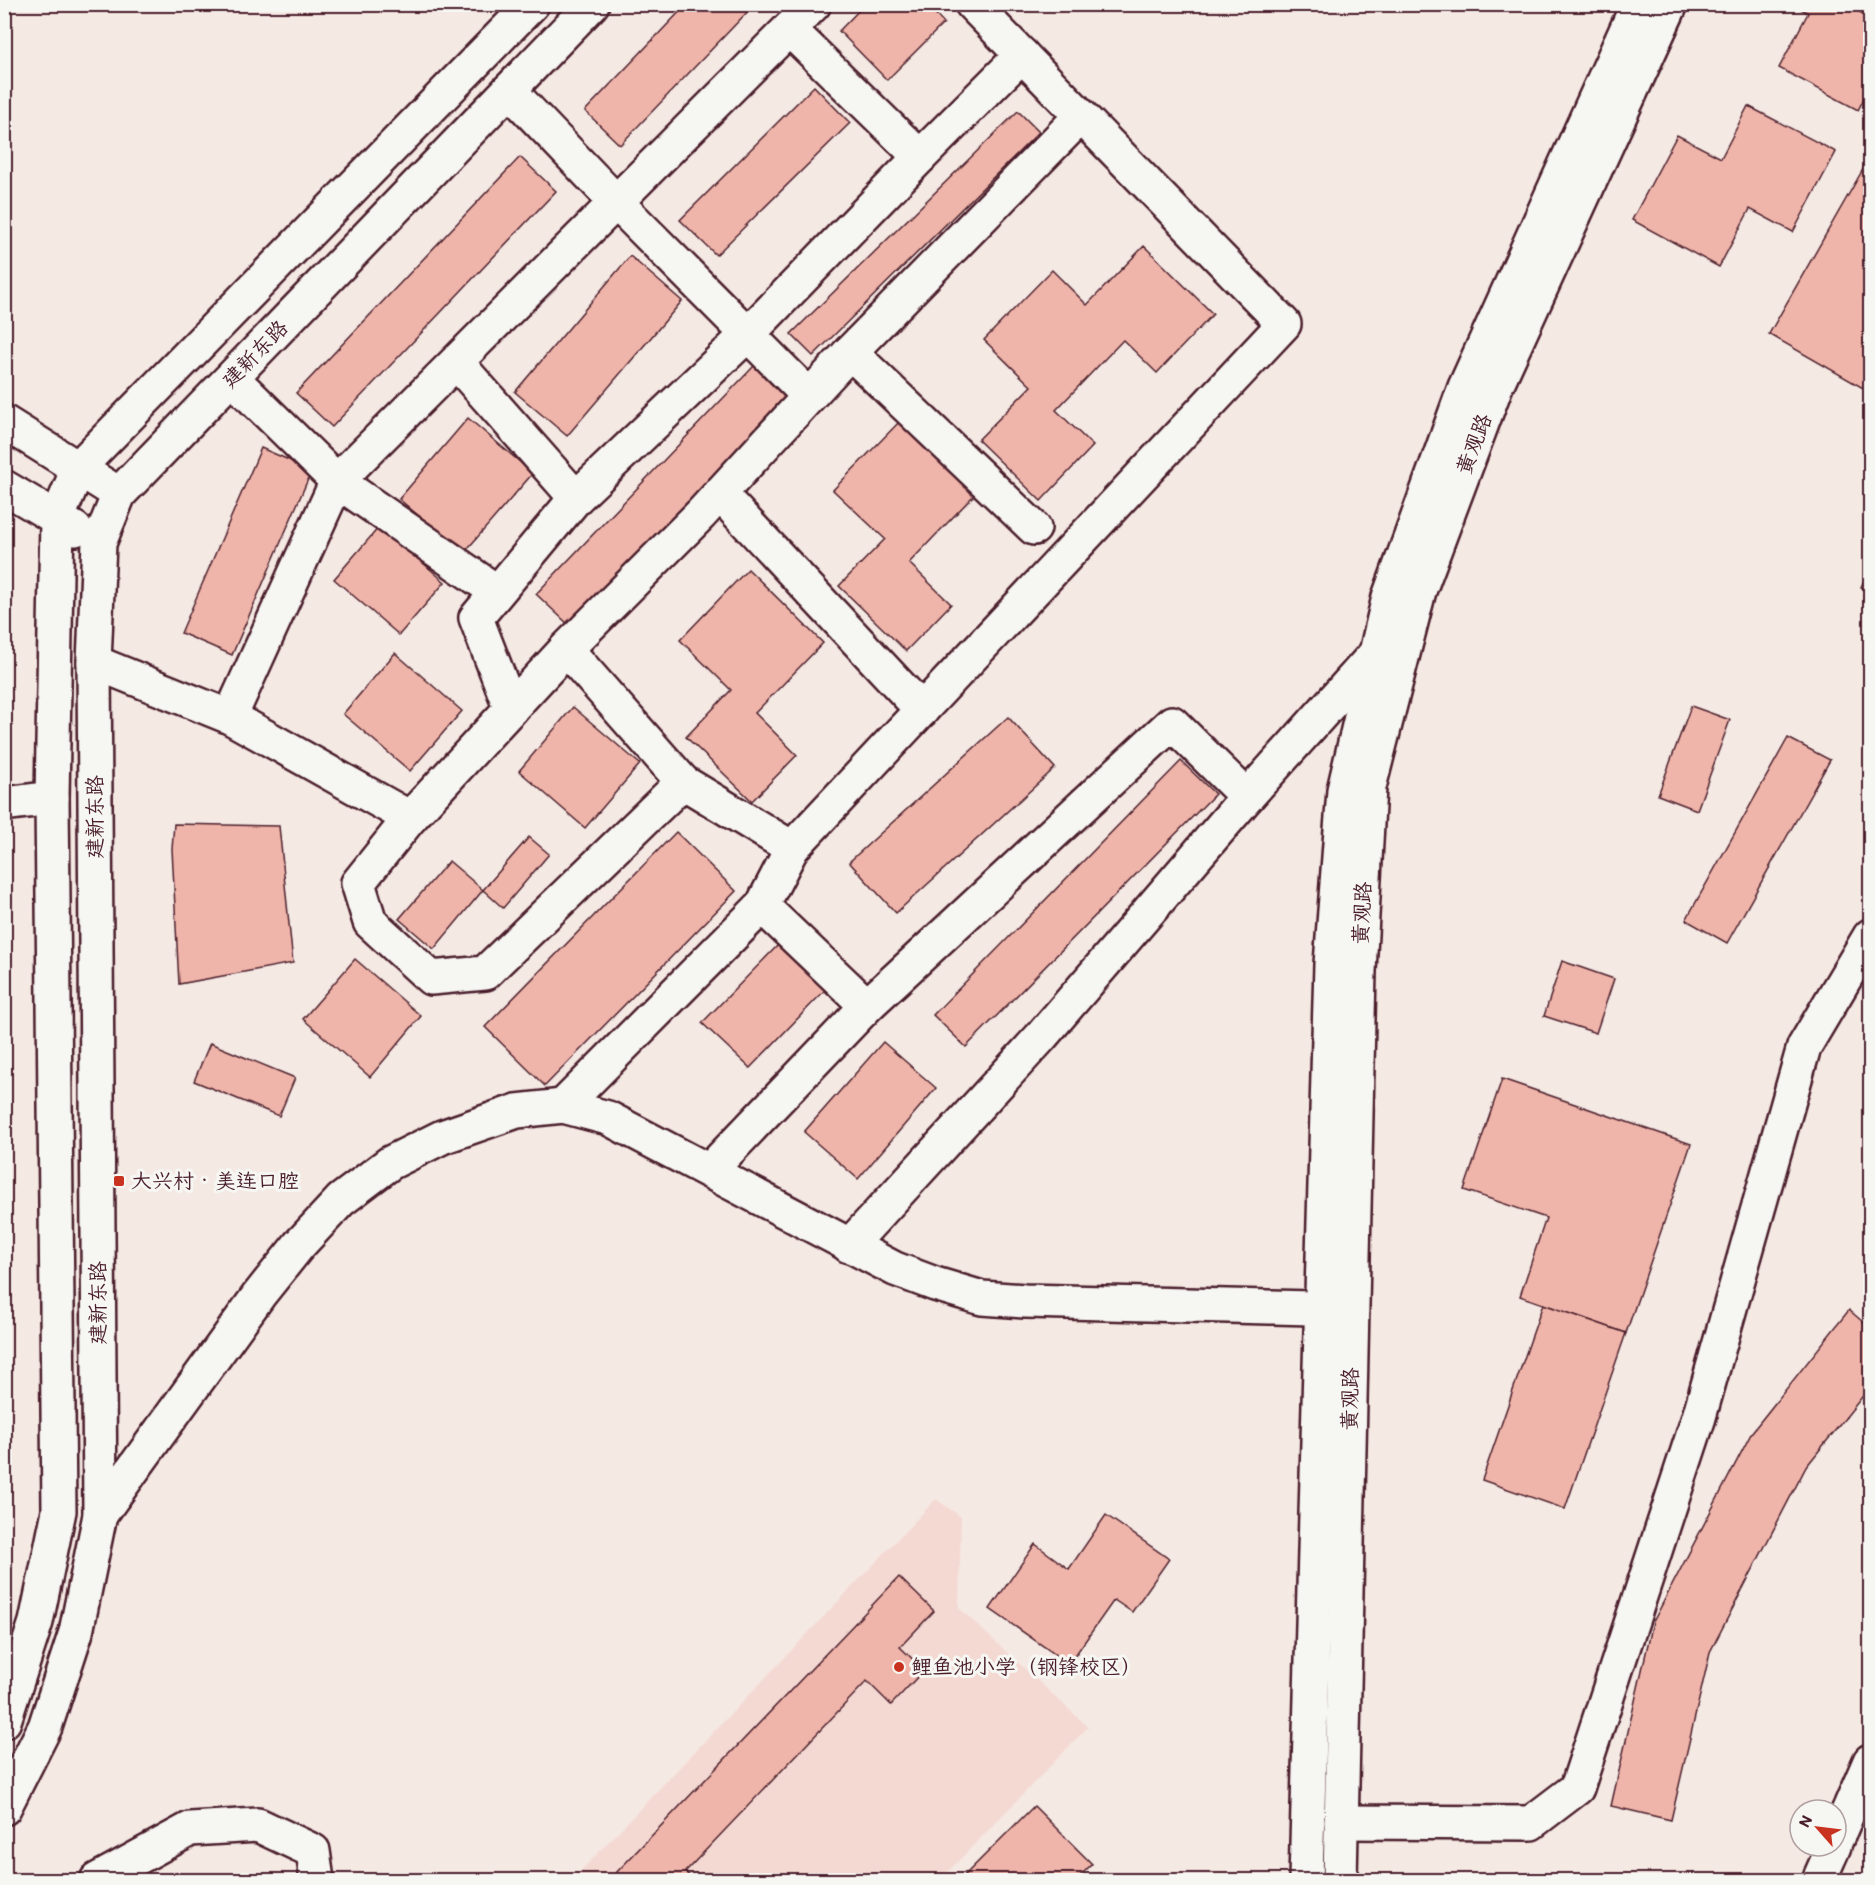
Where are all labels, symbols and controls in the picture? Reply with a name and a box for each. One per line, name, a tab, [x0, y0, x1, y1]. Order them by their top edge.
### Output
street label: 建新东路	[216, 315, 293, 393]
street label: 黄观路	[1451, 410, 1496, 478]
street label: 建新东路	[82, 775, 107, 859]
street label: 黄观路	[1347, 881, 1376, 945]
place label: 大兴村‧美连口腔	[131, 1168, 299, 1193]
marker: 大兴村‧美连口腔	[112, 1174, 126, 1188]
street label: 建新东路	[85, 1261, 110, 1345]
street label: 黄观路	[1336, 1367, 1363, 1431]
place label: 鲤鱼池小学（钢锋校区）	[911, 1654, 1142, 1679]
marker: 鲤鱼池小学（钢锋校区）	[892, 1660, 906, 1674]
north arrow	[1788, 1798, 1848, 1858]
text: N	[1794, 1812, 1816, 1830]

